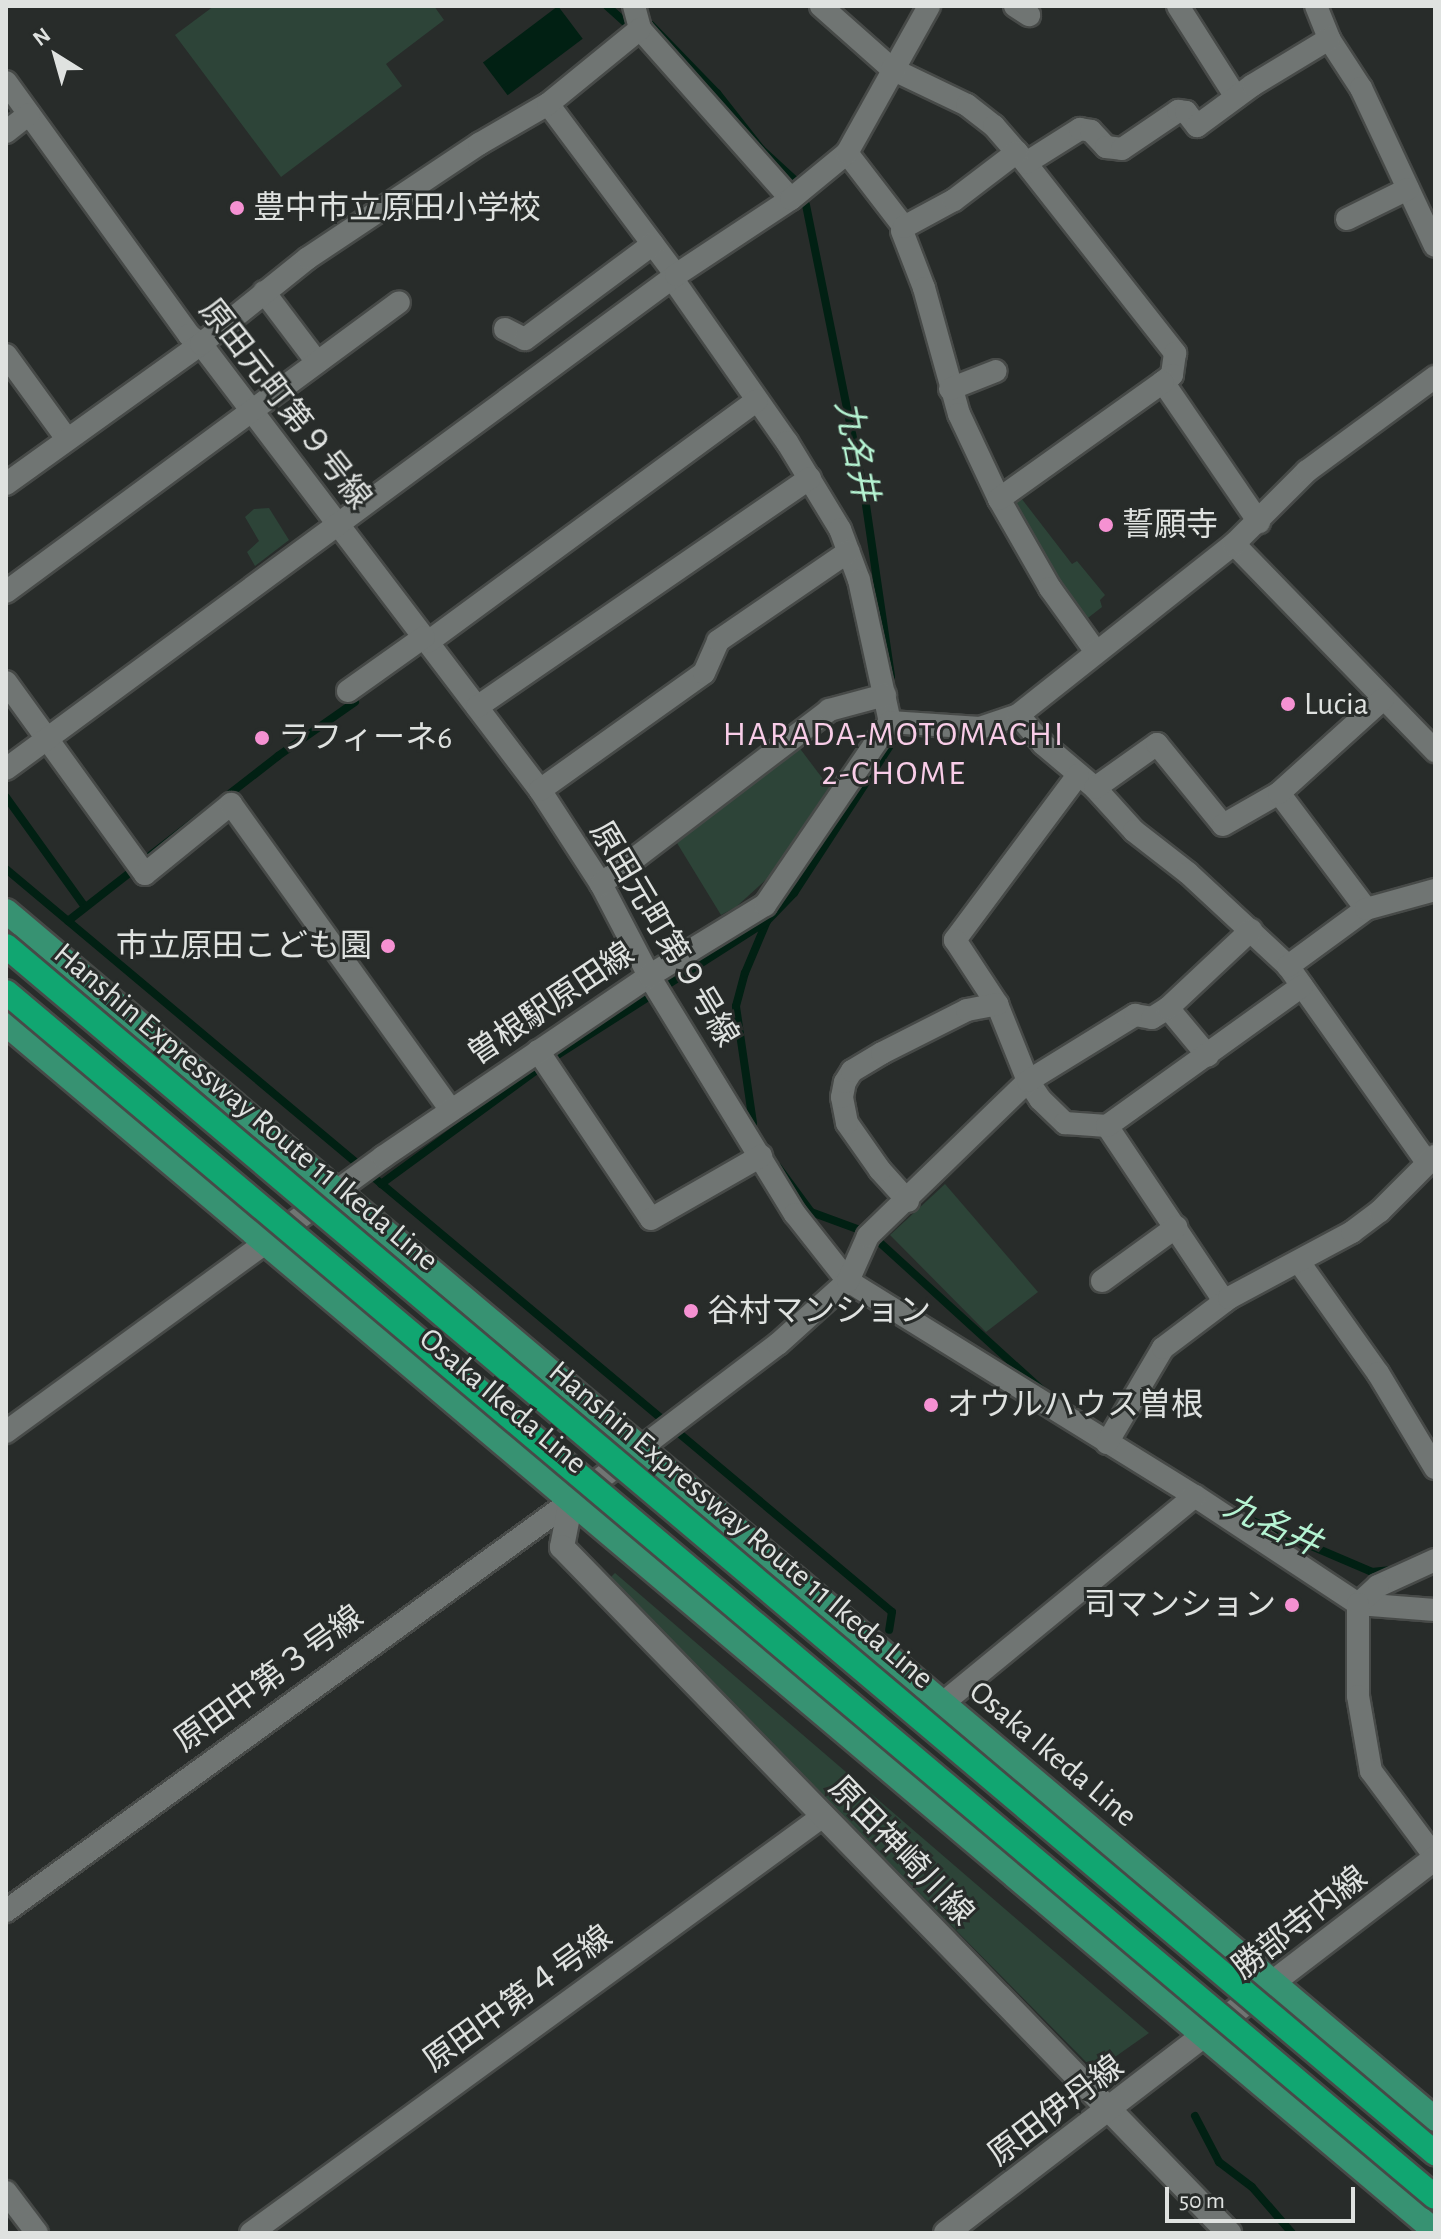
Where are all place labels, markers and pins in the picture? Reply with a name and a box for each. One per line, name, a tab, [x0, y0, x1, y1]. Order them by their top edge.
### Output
place label: 豊中市立原田小学校	[253, 189, 541, 227]
marker: 豊中市立原田小学校	[228, 199, 246, 217]
place label: 誓願寺	[1122, 506, 1218, 544]
marker: 誓願寺	[1097, 516, 1115, 534]
place label: Lucia	[1304, 685, 1368, 723]
marker: Lucia	[1279, 695, 1297, 713]
place label: ラフィーネ6	[278, 719, 453, 757]
marker: ラフィーネ6	[253, 729, 271, 747]
place label: 市立原田こども園	[116, 927, 372, 965]
marker: 市立原田こども園	[379, 937, 397, 955]
place label: 谷村マンション	[707, 1292, 931, 1330]
marker: 谷村マンション	[682, 1302, 700, 1320]
place label: オウルハウス曽根	[947, 1386, 1203, 1424]
marker: オウルハウス曽根	[922, 1396, 940, 1414]
place label: 司マンション	[1084, 1586, 1276, 1624]
marker: 司マンション	[1283, 1596, 1301, 1614]

